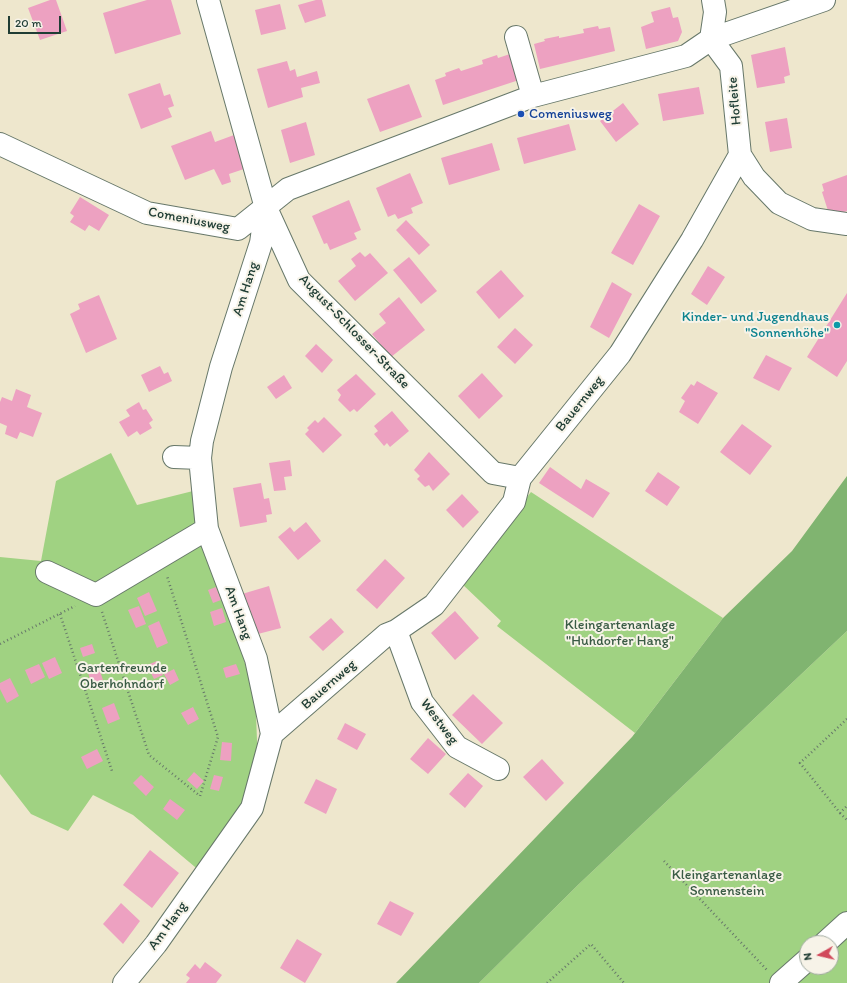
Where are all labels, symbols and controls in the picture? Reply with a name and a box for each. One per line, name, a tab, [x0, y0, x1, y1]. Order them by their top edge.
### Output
scale bar	[10, 8, 63, 34]
text: 20 m	[15, 16, 42, 30]
street label: Hofleite	[725, 76, 745, 126]
place label: Comeniusweg	[529, 106, 612, 122]
marker: Comeniusweg	[516, 109, 526, 119]
street label: Comeniusweg	[147, 204, 231, 236]
street label: Am Hang	[229, 260, 263, 318]
street label: August-Schlosser-Straße	[295, 271, 413, 393]
place label: Kinder- und Jugendhaus "Sonnenhöhe"	[682, 309, 829, 342]
marker: Kinder- und Jugendhaus "Sonnenhöhe"	[832, 320, 842, 330]
street label: Bauernweg	[552, 373, 608, 435]
street label: Am Hang	[221, 584, 255, 642]
park label: Kleingartenanlage "Huhdorfer Hang"	[565, 617, 675, 650]
street label: Bauernweg	[298, 657, 360, 713]
park label: Gartenfreunde Oberhohndorf	[77, 660, 167, 692]
street label: Westweg	[416, 696, 462, 748]
park label: Kleingartenanlage Sonnenstein	[672, 867, 782, 900]
street label: Am Hang	[145, 898, 191, 954]
north arrow	[799, 935, 839, 975]
text: N	[801, 952, 815, 961]

